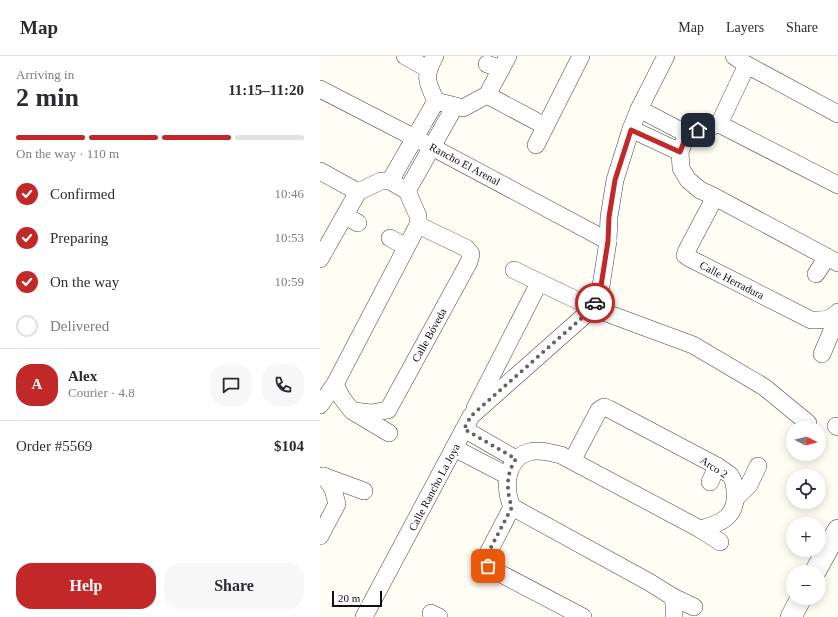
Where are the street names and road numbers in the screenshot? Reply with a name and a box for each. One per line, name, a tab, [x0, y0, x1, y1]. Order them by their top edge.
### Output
street label: Rancho El Arenal	[428, 140, 502, 188]
street label: Calle Herradura	[698, 259, 766, 301]
street label: Calle Bóveda	[409, 306, 449, 364]
street label: Calle Rancho La Joya	[406, 441, 462, 533]
street label: Arco 2	[698, 454, 730, 480]

